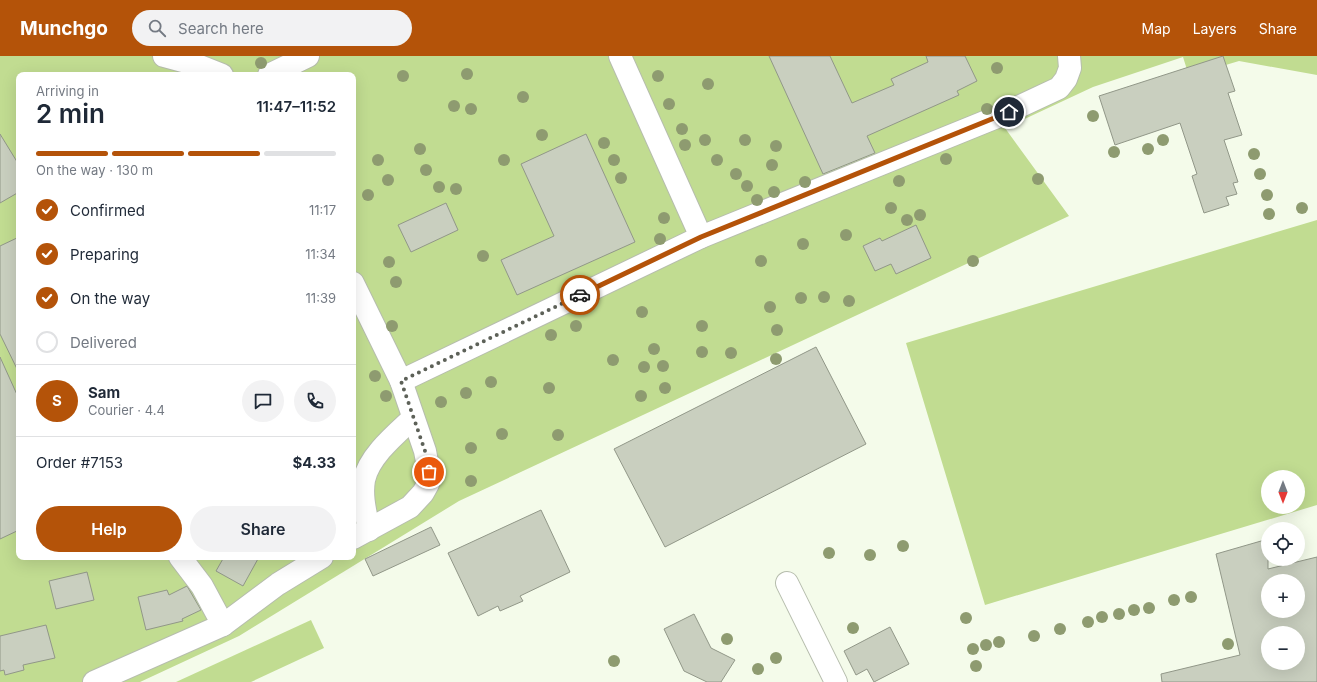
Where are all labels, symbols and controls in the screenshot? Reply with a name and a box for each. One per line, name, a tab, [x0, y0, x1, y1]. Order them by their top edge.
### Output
search box	[132, 10, 412, 46]
text: Munchgo	[20, 17, 108, 40]
icon: search	[146, 17, 168, 39]
text: Search here	[178, 19, 264, 38]
text: Map	[1142, 20, 1171, 37]
text: Layers	[1193, 20, 1237, 37]
text: Share	[1259, 20, 1297, 37]
text: Arriving in	[36, 83, 99, 99]
pin	[992, 95, 1026, 129]
text: 11:47–11:52	[256, 97, 336, 116]
text: 2 min	[36, 98, 105, 129]
icon: home	[998, 101, 1020, 123]
text: On the way · 130 m	[36, 162, 153, 178]
icon: check	[36, 199, 58, 221]
text: Confirmed	[70, 201, 145, 220]
text: 11:17	[309, 202, 336, 218]
icon: check	[36, 243, 58, 265]
text: Preparing	[70, 245, 139, 264]
text: 11:34	[305, 246, 336, 262]
courier	[560, 275, 600, 315]
icon: car	[569, 284, 591, 306]
icon: check	[36, 287, 58, 309]
text: On the way	[70, 289, 150, 308]
text: 11:39	[306, 290, 336, 306]
text: Delivered	[70, 333, 137, 352]
button: chat	[242, 380, 284, 422]
button: phone	[294, 380, 336, 422]
text: Sam	[88, 383, 120, 402]
text: S	[52, 391, 62, 410]
text: Courier · 4.4	[88, 402, 165, 418]
text: Order #7153	[36, 453, 123, 472]
text: $4.33	[293, 453, 336, 472]
pin	[412, 455, 446, 489]
icon: bag	[418, 461, 440, 483]
north arrow	[1261, 470, 1305, 514]
map controls	[1261, 470, 1305, 670]
button: Help	[36, 506, 182, 552]
button: Share	[190, 506, 336, 552]
button: locate	[1261, 522, 1305, 566]
button: +	[1261, 574, 1305, 618]
button: −	[1261, 626, 1305, 670]

